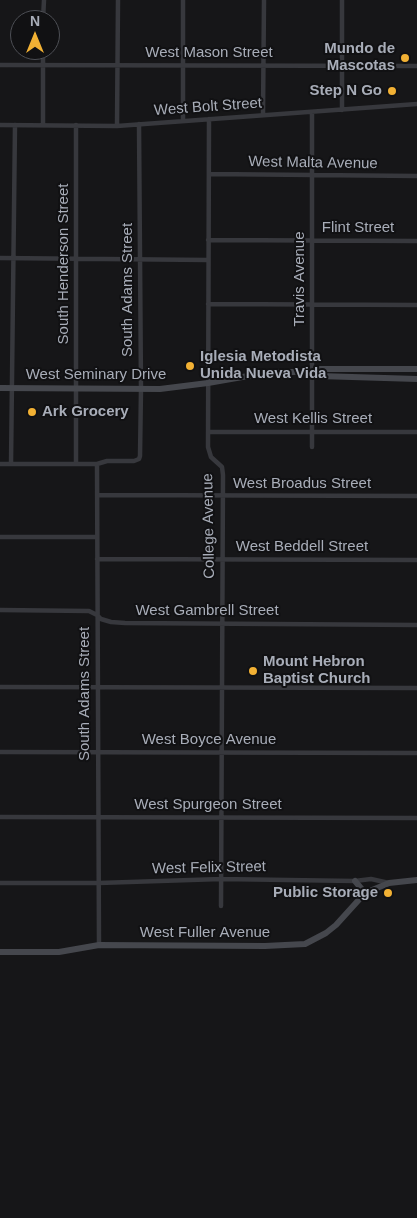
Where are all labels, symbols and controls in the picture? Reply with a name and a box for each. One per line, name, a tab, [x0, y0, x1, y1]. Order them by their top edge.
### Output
north arrow	[10, 10, 60, 60]
text: N	[30, 13, 40, 29]
place label: Mundo de Mascotas	[324, 40, 395, 75]
street label: West Mason Street	[145, 44, 273, 62]
marker: Mundo de Mascotas	[399, 52, 411, 64]
place label: Step N Go	[309, 82, 382, 100]
marker: Step N Go	[386, 85, 398, 97]
street label: West Bolt Street	[153, 94, 263, 120]
street label: West Malta Avenue	[248, 153, 378, 173]
street label: South Henderson Street	[55, 184, 73, 344]
street label: Flint Street	[322, 219, 394, 237]
street label: South Adams Street	[119, 223, 137, 357]
street label: Travis Avenue	[291, 231, 309, 327]
place label: Iglesia Metodista Unida Nueva Vida	[200, 348, 326, 383]
marker: Iglesia Metodista Unida Nueva Vida	[184, 360, 196, 372]
street label: West Seminary Drive	[26, 366, 166, 384]
place label: Ark Grocery	[42, 403, 129, 421]
marker: Ark Grocery	[26, 406, 38, 418]
street label: West Kellis Street	[254, 410, 372, 428]
street label: College Avenue	[199, 473, 219, 579]
street label: West Broadus Street	[233, 475, 371, 493]
street label: West Beddell Street	[236, 538, 368, 556]
street label: West Gambrell Street	[135, 602, 279, 620]
street label: South Adams Street	[76, 627, 94, 761]
place label: Mount Hebron Baptist Church	[263, 653, 371, 688]
marker: Mount Hebron Baptist Church	[247, 665, 259, 677]
street label: West Boyce Avenue	[142, 731, 276, 749]
street label: West Spurgeon Street	[134, 796, 282, 814]
street label: West Felix Street	[152, 858, 266, 878]
place label: Public Storage	[273, 884, 378, 902]
marker: Public Storage	[382, 887, 394, 899]
street label: West Fuller Avenue	[140, 924, 270, 942]

